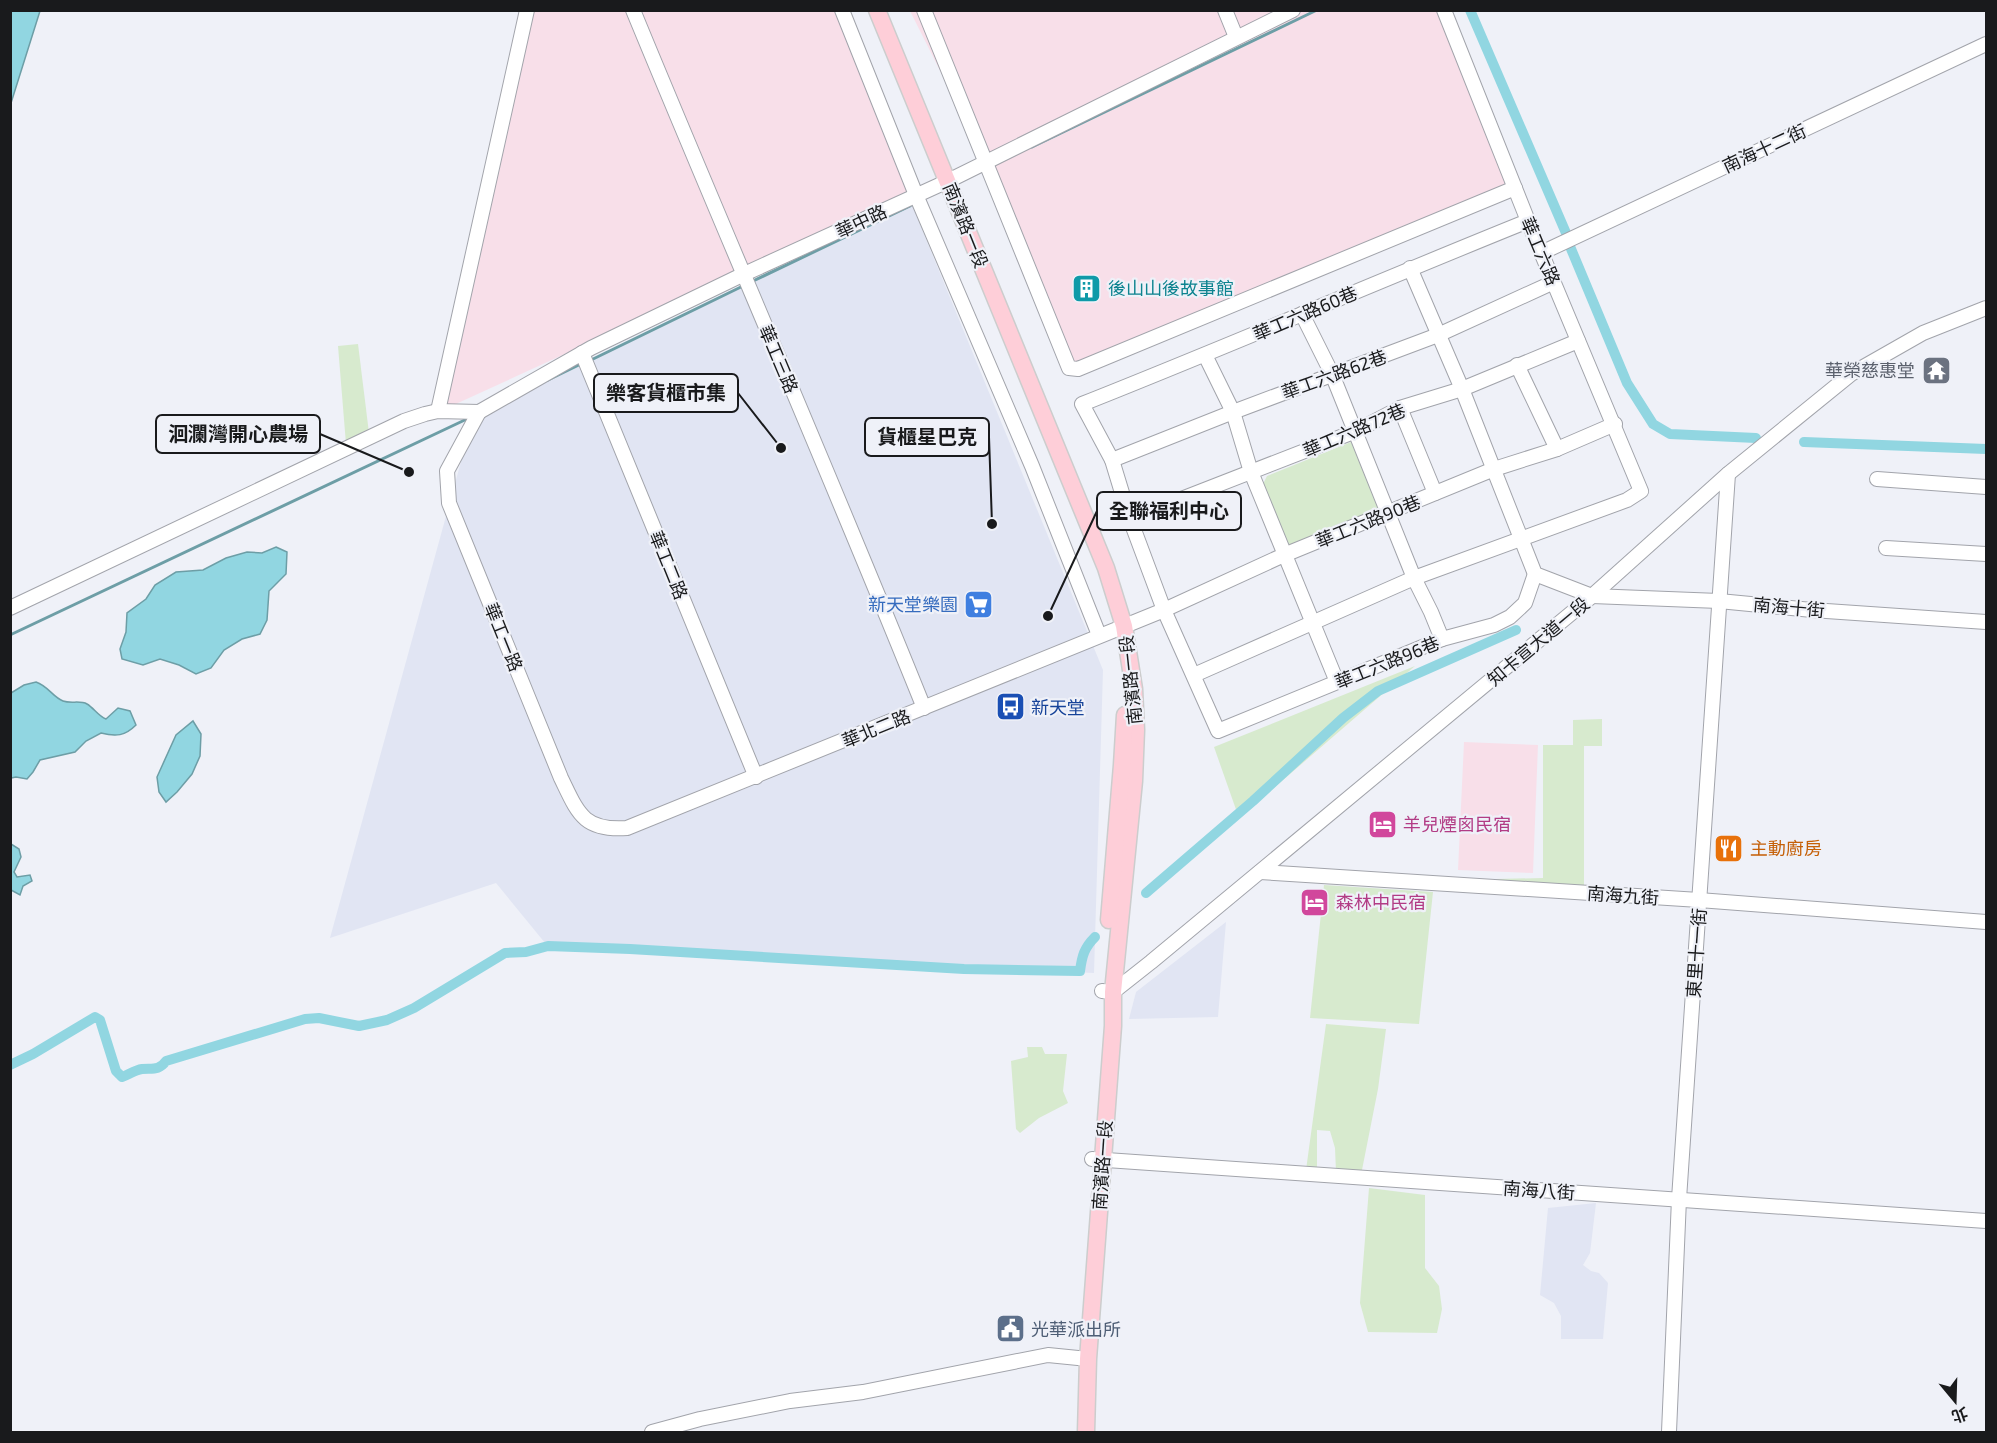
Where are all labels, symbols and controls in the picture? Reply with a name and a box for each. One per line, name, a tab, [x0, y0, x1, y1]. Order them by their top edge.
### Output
street label: 南海十二街	[1719, 119, 1809, 177]
street label: 南濱路一段	[939, 179, 993, 271]
street label: 華中路	[832, 200, 890, 242]
street label: 華工六路	[1517, 214, 1565, 288]
building icon: 後山山後故事館	[1071, 272, 1103, 304]
place label: 後山山後故事館	[1108, 277, 1234, 299]
street label: 華工六路60巷	[1250, 281, 1360, 345]
street label: 華工三路	[755, 322, 803, 396]
street label: 華工六路62巷	[1278, 345, 1390, 403]
temple icon: 華榮慈惠堂	[1920, 354, 1952, 386]
place label: 華榮慈惠堂	[1825, 359, 1915, 381]
callout: 樂客貨櫃市集	[594, 374, 738, 412]
text: 樂客貨櫃市集	[606, 380, 726, 404]
street label: 華工六路72巷	[1299, 399, 1409, 461]
callout: 洄瀾灣開心農場	[156, 415, 320, 453]
callout: 貨櫃星巴克	[865, 418, 989, 456]
text: 洄瀾灣開心農場	[168, 421, 308, 445]
text: 貨櫃星巴克	[877, 424, 977, 448]
street label: 華工六路90巷	[1312, 490, 1424, 552]
callout: 全聯福利中心	[1097, 492, 1241, 530]
text: 全聯福利中心	[1109, 498, 1229, 522]
street label: 華工二路	[645, 528, 693, 602]
supermarket icon: 新天堂樂園	[963, 588, 995, 620]
street label: 知卡宣大道一段	[1483, 592, 1593, 690]
place label: 新天堂樂園	[868, 593, 958, 615]
street label: 南海十街	[1752, 593, 1826, 621]
street label: 華工一路	[480, 600, 528, 674]
street label: 華工六路96巷	[1332, 631, 1442, 693]
street label: 南濱路一段	[1114, 634, 1146, 726]
bus stop icon: 新天堂	[994, 691, 1026, 723]
place label: 新天堂	[1031, 696, 1085, 718]
street label: 華北二路	[839, 704, 913, 752]
hotel icon: 羊兒煙囪民宿	[1366, 808, 1398, 840]
place label: 羊兒煙囪民宿	[1403, 813, 1511, 835]
restaurant icon: 主動廚房	[1713, 832, 1745, 864]
place label: 主動廚房	[1750, 837, 1822, 859]
street label: 南海九街	[1586, 882, 1660, 908]
hotel icon: 森林中民宿	[1299, 886, 1331, 918]
place label: 森林中民宿	[1336, 891, 1426, 913]
street label: 東里十一街	[1682, 907, 1710, 999]
street label: 南濱路一段	[1088, 1119, 1116, 1211]
street label: 南海八街	[1502, 1177, 1576, 1203]
public building icon: 光華派出所	[994, 1313, 1026, 1345]
place label: 光華派出所	[1031, 1318, 1121, 1340]
north arrow	[1925, 1371, 1985, 1431]
text: 北	[1949, 1404, 1971, 1427]

